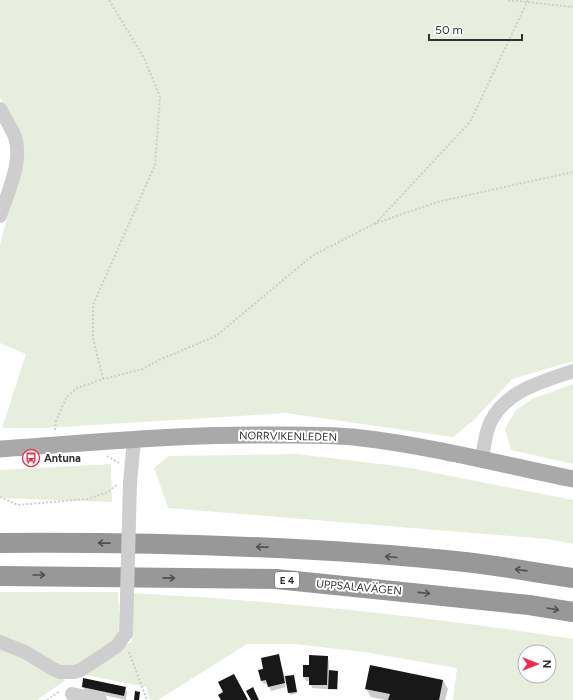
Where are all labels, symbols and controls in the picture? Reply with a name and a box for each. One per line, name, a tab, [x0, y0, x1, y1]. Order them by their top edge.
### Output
scale bar	[429, 16, 522, 42]
text: 50 m	[435, 23, 463, 37]
street label: NORRVIKENLEDEN	[239, 429, 337, 444]
bus stop icon: Antuna	[21, 448, 41, 468]
place label: Antuna	[44, 452, 81, 465]
one-way arrow	[98, 540, 111, 547]
one-way arrow	[256, 543, 269, 550]
one-way arrow	[385, 553, 398, 560]
one-way arrow	[514, 566, 527, 574]
one-way arrow	[32, 571, 45, 579]
road number: E 4	[275, 572, 299, 588]
one-way arrow	[162, 574, 175, 581]
street label: UPPSALAVÄGEN	[316, 577, 402, 598]
one-way arrow	[417, 589, 430, 597]
one-way arrow	[546, 605, 559, 613]
north arrow	[517, 644, 557, 684]
text: N	[540, 660, 553, 668]

